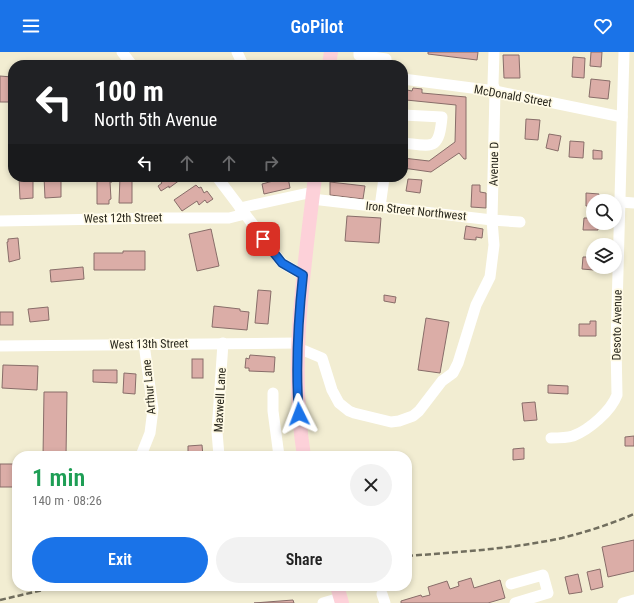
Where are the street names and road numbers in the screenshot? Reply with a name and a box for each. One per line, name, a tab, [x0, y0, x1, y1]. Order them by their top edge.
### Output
street label: McDonald Street	[473, 82, 553, 110]
street label: Avenue D	[487, 142, 501, 186]
street label: Iron Street Northwest	[365, 199, 468, 223]
street label: West 12th Street	[84, 210, 163, 226]
street label: Desoto Avenue	[609, 289, 625, 360]
street label: West 13th Street	[110, 336, 189, 352]
street label: Arthur Lane	[140, 358, 158, 415]
street label: Maxwell Lane	[211, 367, 229, 433]

